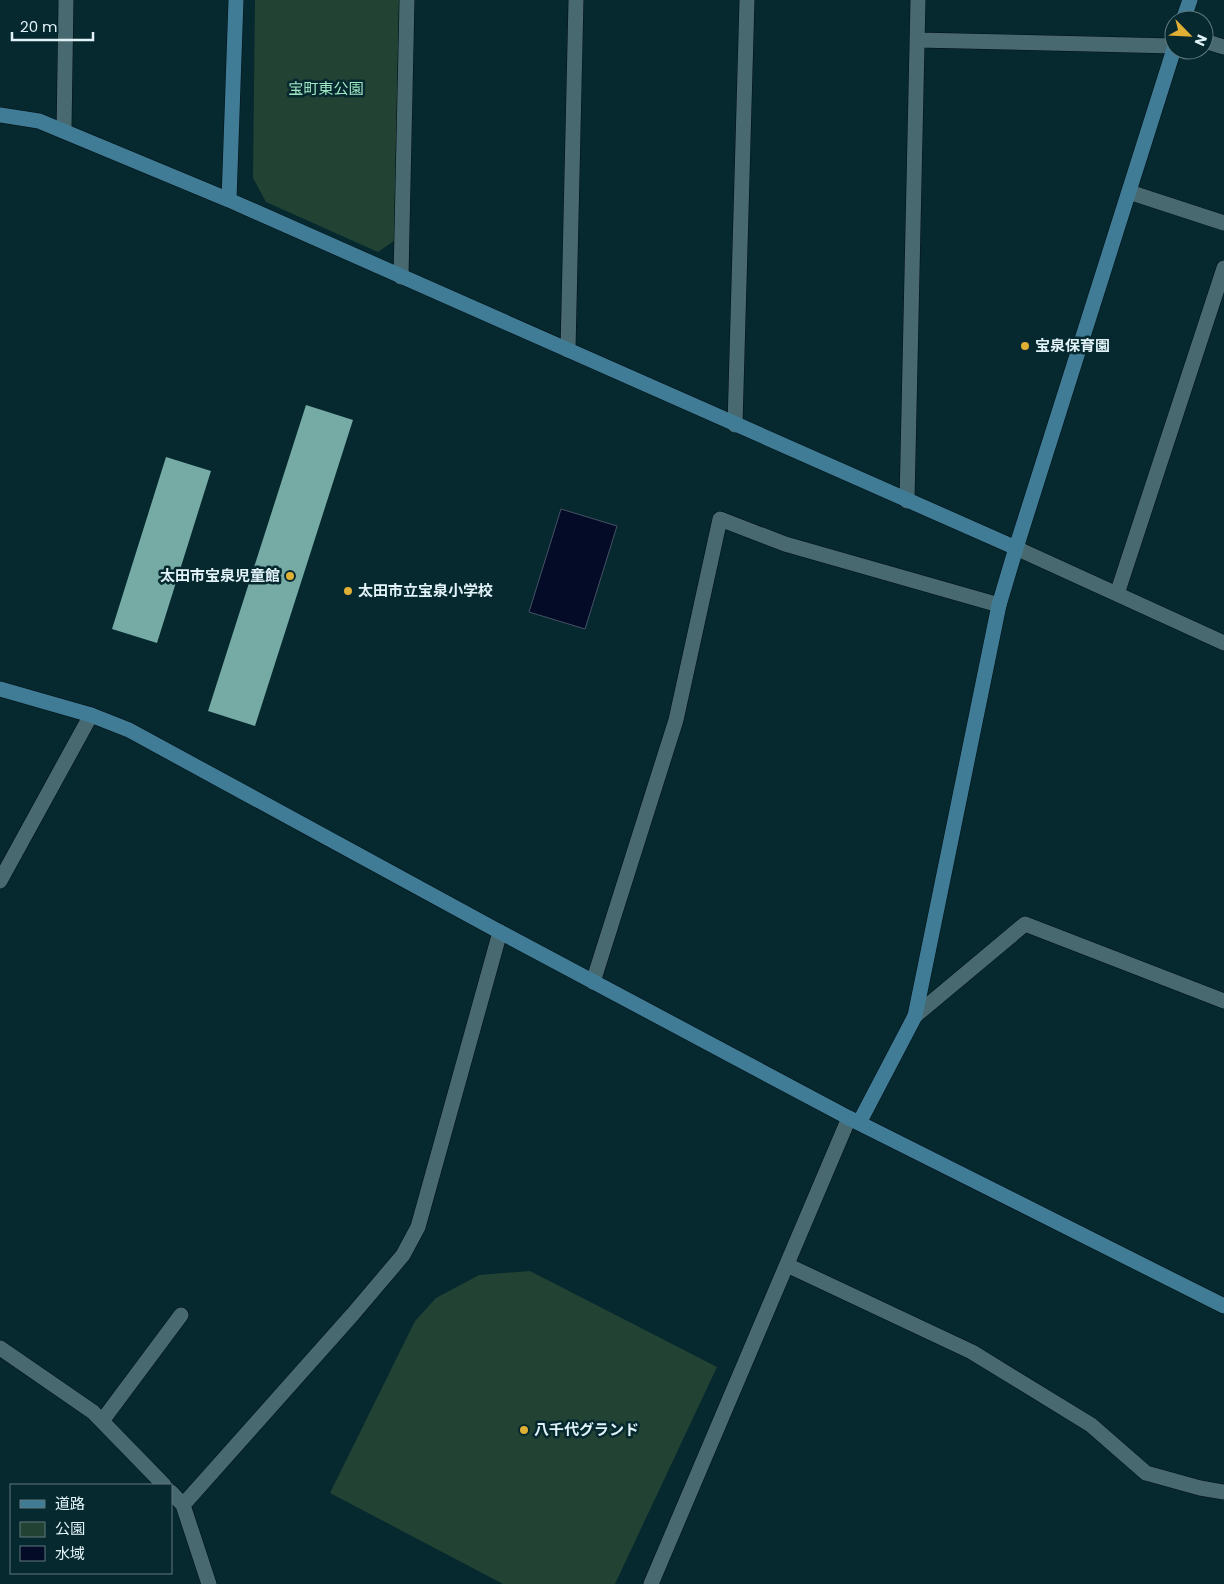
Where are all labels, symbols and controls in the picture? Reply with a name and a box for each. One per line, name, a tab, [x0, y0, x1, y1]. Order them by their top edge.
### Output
scale bar	[12, 10, 94, 42]
north arrow	[1164, 10, 1214, 60]
text: 20 m	[20, 16, 58, 37]
text: N	[1190, 31, 1212, 49]
park label: 宝町東公園	[288, 78, 364, 99]
place label: 宝泉保育園	[1035, 335, 1110, 356]
marker: 宝泉保育園	[1019, 340, 1031, 352]
place label: 太田市宝泉児童館	[160, 565, 280, 586]
marker: 太田市宝泉児童館	[284, 570, 296, 582]
place label: 太田市立宝泉小学校	[358, 580, 493, 601]
marker: 太田市立宝泉小学校	[342, 585, 354, 597]
place label: 八千代グランド	[534, 1419, 639, 1440]
marker: 八千代グランド	[518, 1424, 530, 1436]
legend	[10, 1484, 172, 1574]
text: 道路	[55, 1493, 85, 1514]
text: 公園	[55, 1518, 85, 1539]
text: 水域	[55, 1543, 85, 1564]

